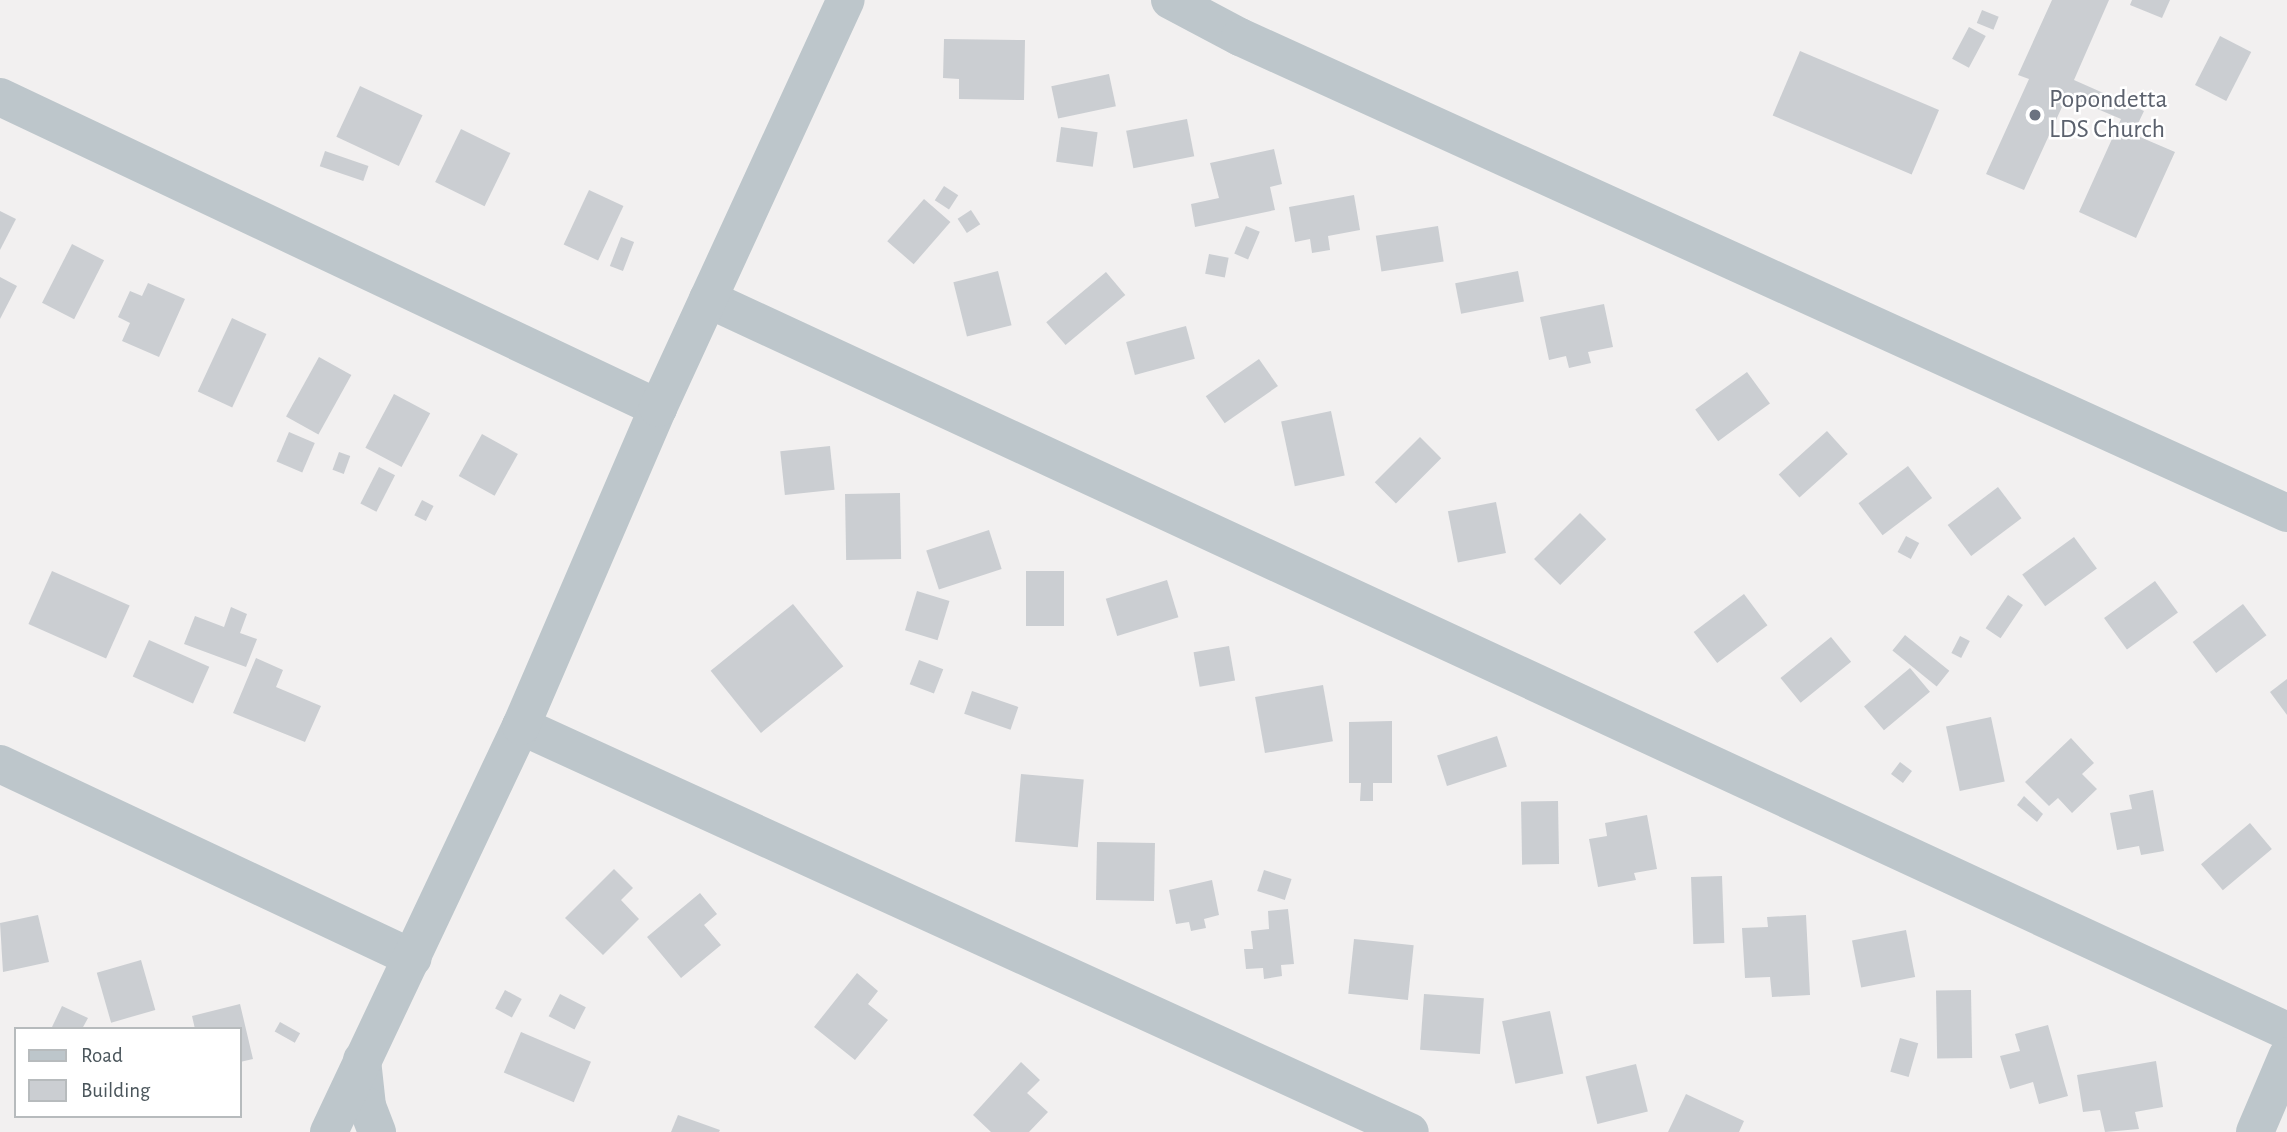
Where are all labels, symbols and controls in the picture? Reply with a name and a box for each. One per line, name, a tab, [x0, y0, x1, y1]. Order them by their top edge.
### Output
place label: Popondetta LDS Church	[2049, 84, 2167, 146]
marker: Popondetta LDS Church	[2027, 107, 2043, 123]
legend	[14, 1027, 242, 1118]
text: Road	[81, 1045, 123, 1066]
text: Building	[81, 1080, 150, 1101]

